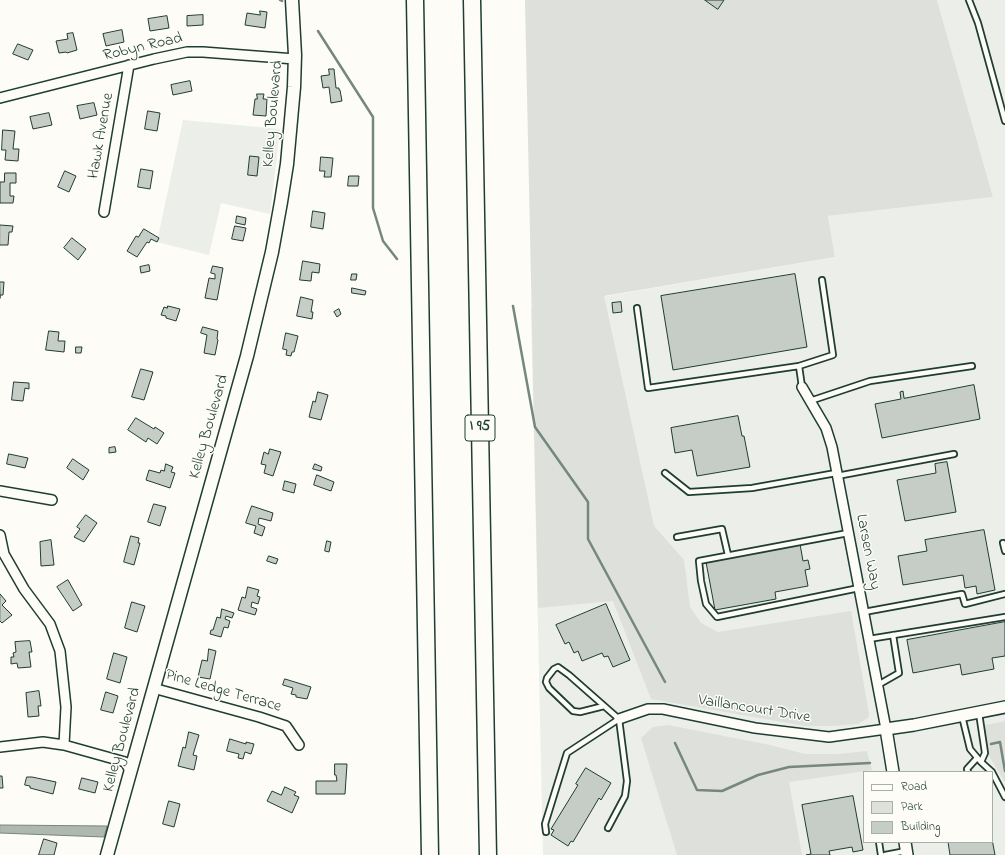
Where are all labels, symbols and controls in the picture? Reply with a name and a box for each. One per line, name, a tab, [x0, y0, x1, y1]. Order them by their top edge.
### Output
street label: Robyn Road	[102, 30, 184, 66]
street label: Kelley Boulevard	[260, 60, 288, 168]
street label: Hawk Avenue	[85, 92, 119, 180]
street label: Kelley Boulevard	[186, 373, 234, 481]
road number: I 95	[465, 415, 495, 441]
street label: Larsen Way	[850, 513, 884, 591]
street label: Pine Ledge Terrace	[163, 666, 283, 718]
street label: Kelley Boulevard	[100, 686, 146, 794]
street label: Vaillancourt Drive	[697, 692, 811, 728]
legend	[863, 771, 993, 843]
text: Road	[901, 778, 927, 796]
text: Park	[901, 798, 923, 816]
text: Building	[901, 818, 940, 836]

